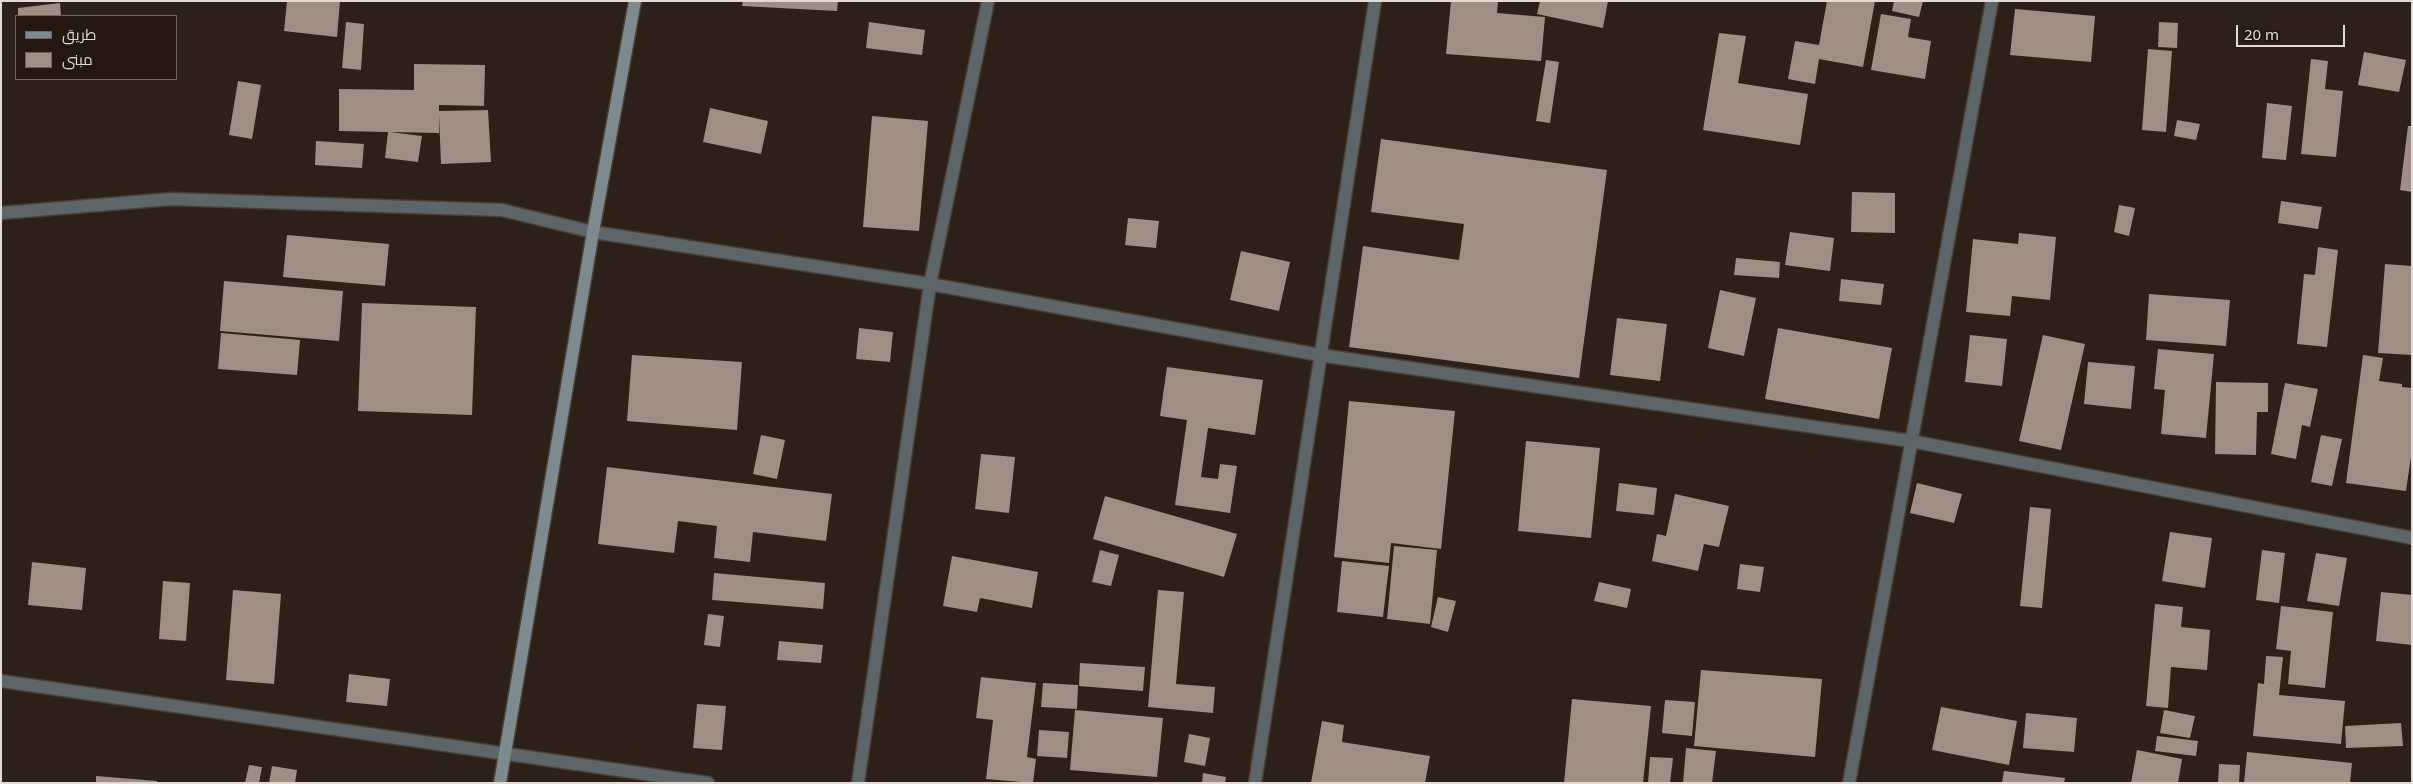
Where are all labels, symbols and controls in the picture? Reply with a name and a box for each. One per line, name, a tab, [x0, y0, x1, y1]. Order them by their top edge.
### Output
legend	[15, 15, 178, 80]
scale bar	[2238, 15, 2347, 47]
text: طريق	[62, 24, 96, 44]
text: 20 m	[2244, 24, 2279, 44]
text: مبنى	[62, 49, 93, 69]

